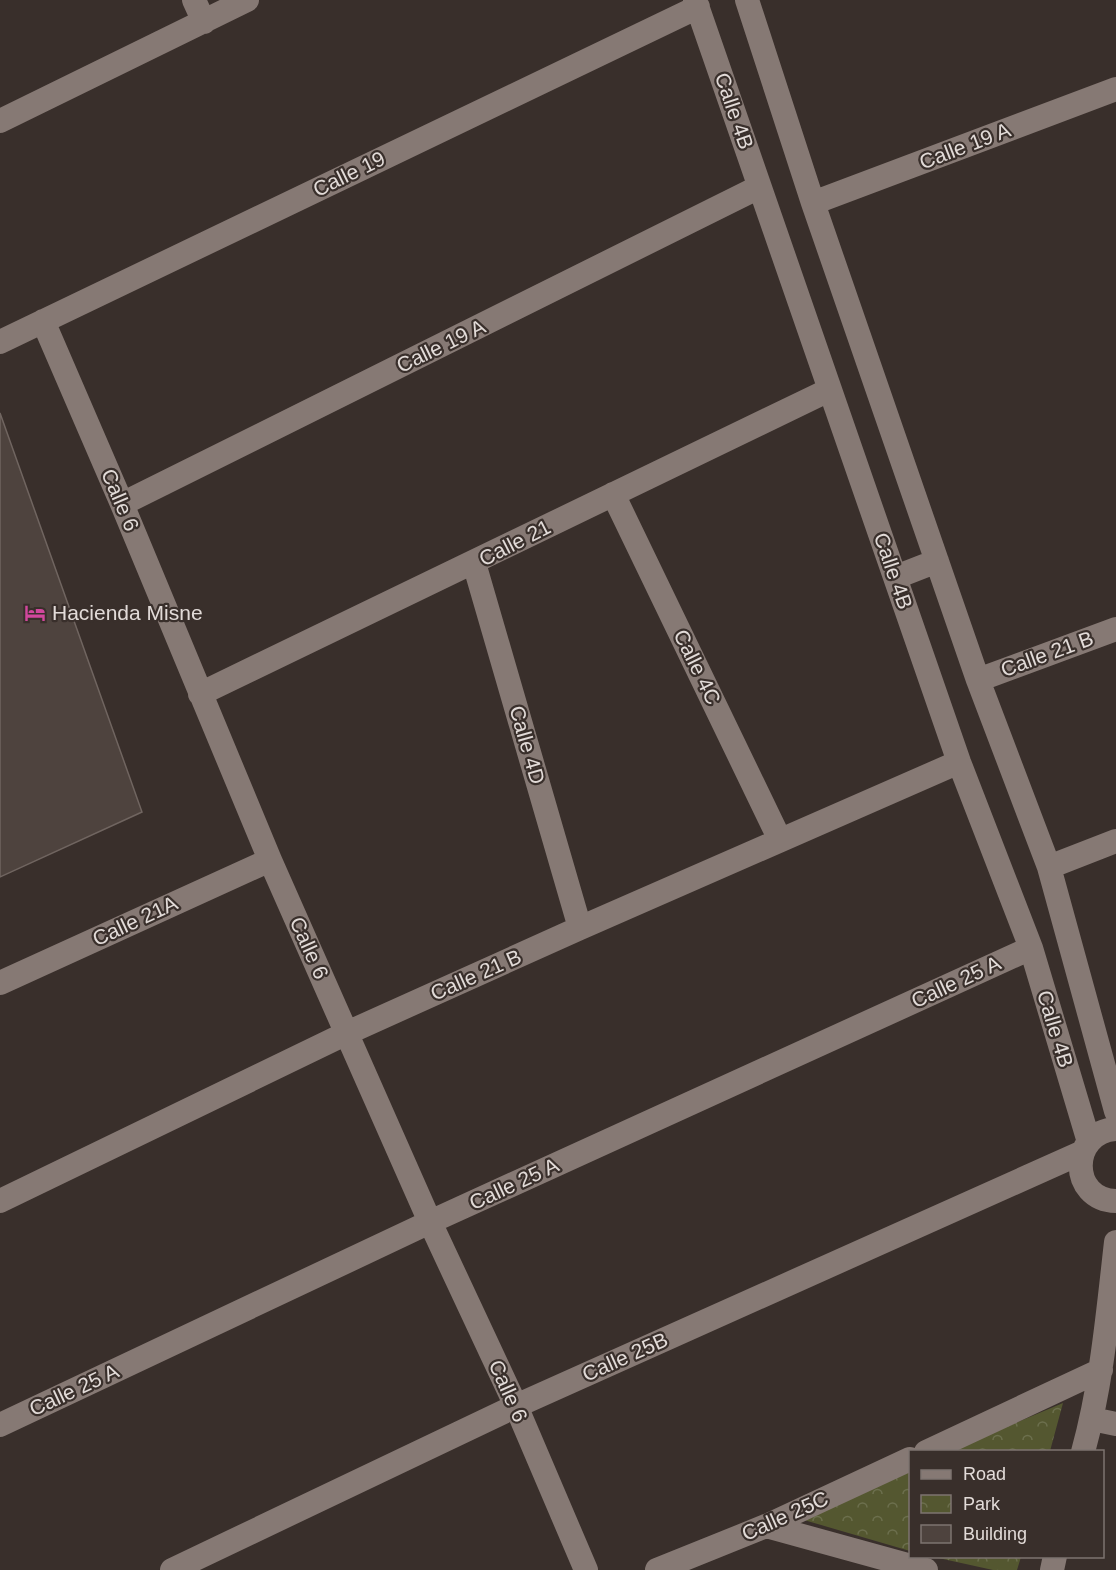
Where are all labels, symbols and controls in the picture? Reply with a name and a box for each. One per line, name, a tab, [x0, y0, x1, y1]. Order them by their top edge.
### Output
street label: Calle 4B	[711, 70, 758, 152]
street label: Calle 19 A	[916, 118, 1014, 173]
street label: Calle 19	[309, 146, 388, 201]
street label: Calle 19 A	[393, 314, 489, 377]
street label: Calle 6	[97, 465, 144, 534]
street label: Calle 21	[475, 515, 554, 570]
street label: Calle 4B	[870, 530, 917, 612]
hotel icon: Hacienda Misne	[23, 601, 47, 625]
place label: Hacienda Misne	[52, 601, 203, 624]
street label: Calle 4C	[669, 626, 725, 708]
street label: Calle 21 B	[997, 626, 1096, 681]
street label: Calle 4D	[505, 703, 550, 787]
street label: Calle 21A	[89, 891, 181, 950]
street label: Calle 6	[286, 913, 333, 982]
street label: Calle 21 B	[427, 944, 525, 1005]
street label: Calle 25 A	[908, 951, 1004, 1012]
street label: Calle 4B	[1033, 988, 1078, 1070]
street label: Calle 25 A	[466, 1153, 562, 1214]
street label: Calle 25B	[579, 1328, 671, 1386]
street label: Calle 6	[485, 1356, 532, 1425]
street label: Calle 25 A	[26, 1359, 122, 1420]
legend	[909, 1450, 1104, 1558]
text: Road	[963, 1464, 1006, 1484]
street label: Calle 25C	[738, 1486, 832, 1545]
text: Park	[963, 1494, 1001, 1514]
text: Building	[963, 1524, 1027, 1544]

